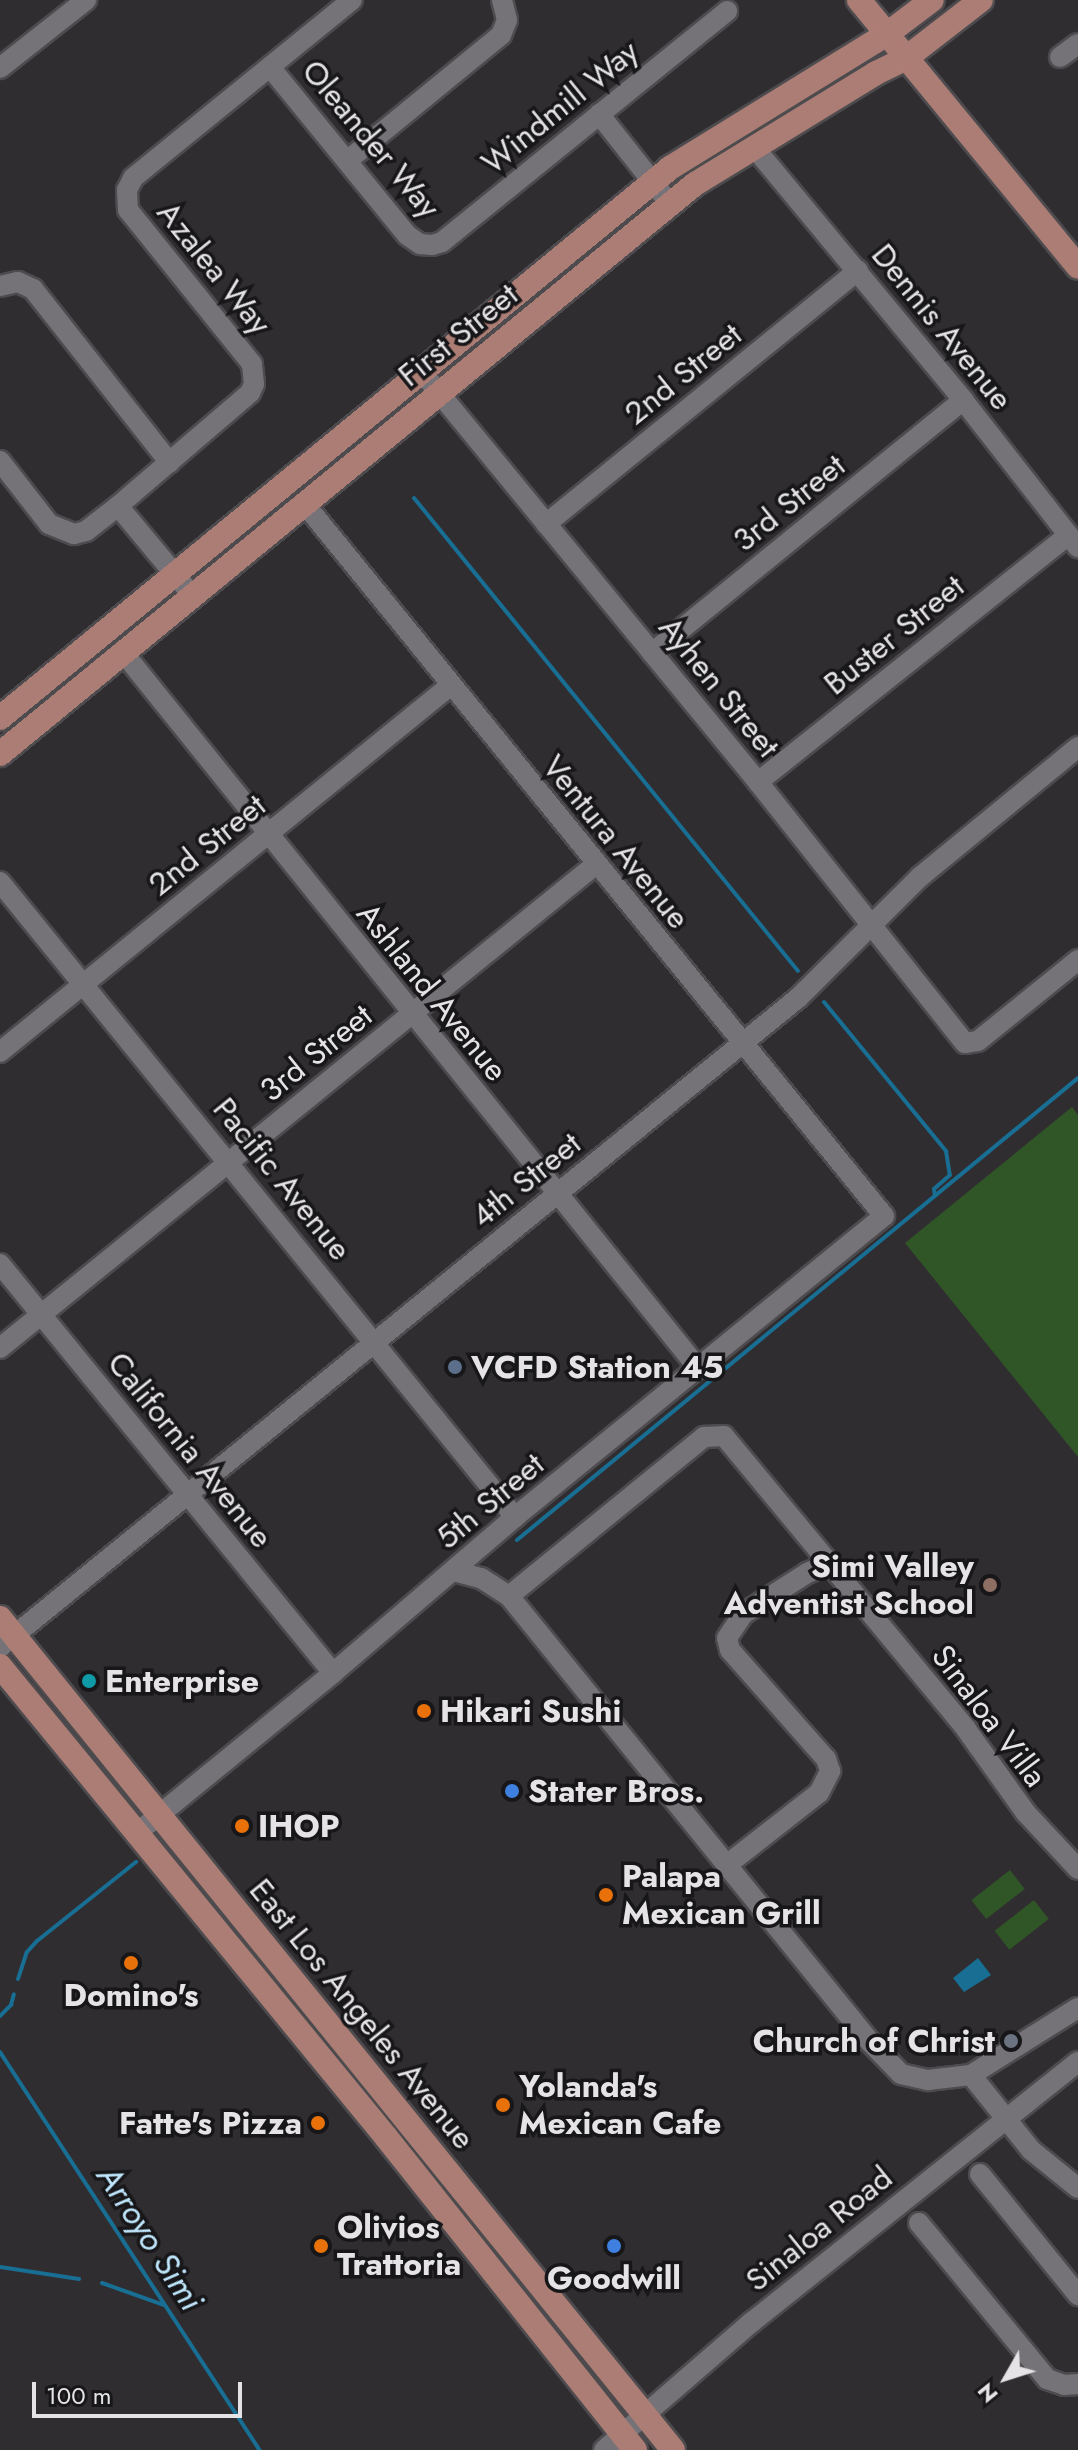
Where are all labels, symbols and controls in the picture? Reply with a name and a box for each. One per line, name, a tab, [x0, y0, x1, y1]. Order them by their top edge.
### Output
street label: Windmill Way	[474, 32, 646, 182]
street label: Oleander Way	[294, 52, 448, 226]
street label: Azalea Way	[149, 194, 279, 342]
street label: Dennis Avenue	[863, 236, 1021, 418]
street label: First Street	[391, 275, 525, 395]
street label: 2nd Street	[617, 315, 749, 433]
street label: 3rd Street	[725, 446, 853, 560]
street label: Buster Street	[816, 567, 972, 703]
street label: Ayhen Street	[651, 609, 787, 765]
street label: Ventura Avenue	[534, 748, 698, 936]
street label: 2nd Street	[141, 786, 273, 904]
street label: Ashland Avenue	[349, 895, 515, 1089]
street label: 3rd Street	[252, 996, 380, 1110]
street label: Pacific Avenue	[205, 1090, 359, 1268]
street label: 4th Street	[464, 1124, 588, 1236]
street label: California Avenue	[99, 1345, 281, 1555]
place label: VCFD Station 45	[471, 1348, 724, 1386]
marker: VCFD Station 45	[446, 1358, 464, 1376]
street label: 5th Street	[428, 1445, 552, 1557]
place label: Simi Valley Adventist School	[724, 1548, 974, 1623]
marker: Simi Valley Adventist School	[981, 1576, 999, 1594]
street label: Sinaloa Villa	[923, 1638, 1055, 1794]
place label: Enterprise	[105, 1662, 259, 1700]
marker: Enterprise	[80, 1672, 98, 1690]
place label: Hikari Sushi	[440, 1692, 621, 1730]
marker: Hikari Sushi	[415, 1702, 433, 1720]
place label: Stater Bros.	[528, 1772, 704, 1810]
marker: Stater Bros.	[503, 1782, 521, 1800]
place label: IHOP	[258, 1807, 340, 1845]
marker: IHOP	[233, 1817, 251, 1835]
place label: Palapa Mexican Grill	[622, 1858, 821, 1933]
street label: East Los Angeles Avenue	[241, 1871, 483, 2157]
marker: Palapa Mexican Grill	[597, 1886, 615, 1904]
marker: Domino's	[122, 1954, 140, 1972]
place label: Domino's	[64, 1976, 198, 2014]
place label: Church of Christ	[753, 2022, 995, 2060]
marker: Church of Christ	[1002, 2032, 1020, 2050]
place label: Yolanda's Mexican Cafe	[519, 2068, 721, 2143]
marker: Yolanda's Mexican Cafe	[494, 2096, 512, 2114]
place label: Fatte's Pizza	[119, 2104, 302, 2142]
marker: Fatte's Pizza	[309, 2114, 327, 2132]
water label: Arroyo Simi	[88, 2158, 212, 2318]
street label: Sinaloa Road	[738, 2158, 900, 2300]
place label: Olivios Trattoria	[337, 2209, 461, 2284]
marker: Olivios Trattoria	[312, 2237, 330, 2255]
marker: Goodwill	[605, 2237, 623, 2255]
place label: Goodwill	[547, 2259, 681, 2297]
north arrow	[966, 2338, 1046, 2418]
scale bar	[36, 2366, 246, 2416]
text: N	[969, 2376, 1005, 2410]
text: 100 m	[46, 2378, 112, 2413]

